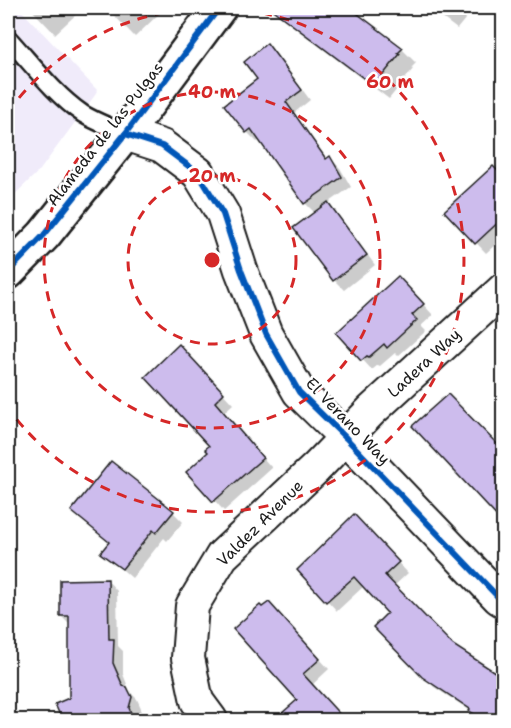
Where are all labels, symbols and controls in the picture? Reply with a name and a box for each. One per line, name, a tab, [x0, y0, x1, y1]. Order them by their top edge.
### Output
street label: Alameda de las Pulgas	[42, 57, 168, 210]
text: 60 m	[366, 70, 414, 94]
text: 40 m	[188, 80, 236, 104]
text: 20 m	[188, 164, 236, 188]
centre of rings	[202, 250, 222, 270]
street label: Ladera Way	[383, 324, 465, 402]
street label: El Verano Way	[301, 373, 395, 469]
street label: Valdez Avenue	[212, 475, 308, 571]

